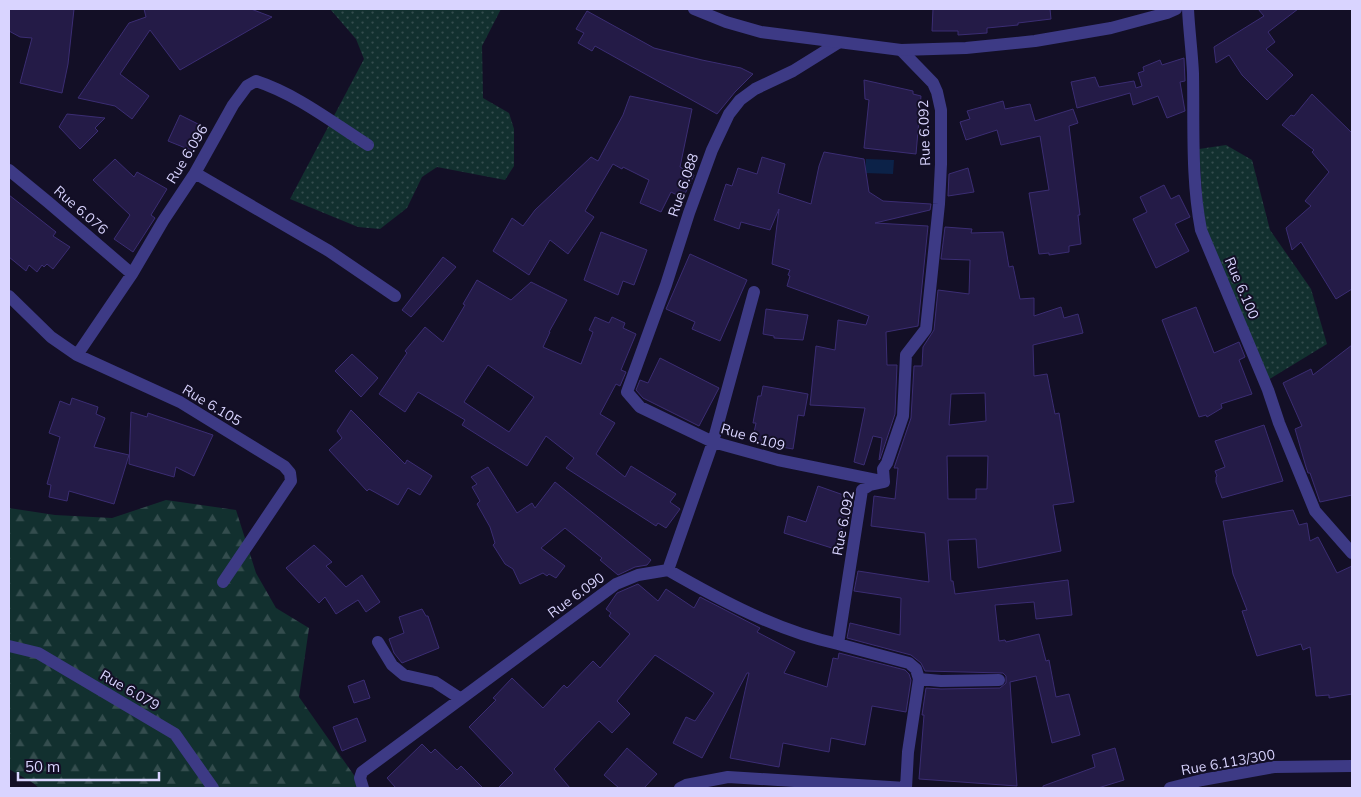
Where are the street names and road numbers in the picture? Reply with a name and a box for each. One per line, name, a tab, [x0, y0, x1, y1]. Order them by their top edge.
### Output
street label: Rue 6.092	[914, 100, 934, 166]
street label: Rue 6.096	[162, 121, 212, 187]
street label: Rue 6.088	[664, 151, 702, 219]
street label: Rue 6.076	[50, 182, 112, 238]
street label: Rue 6.100	[1221, 254, 1263, 322]
street label: Rue 6.105	[179, 380, 245, 430]
street label: Rue 6.109	[719, 419, 787, 455]
street label: Rue 6.092	[828, 489, 858, 557]
street label: Rue 6.090	[544, 568, 608, 622]
street label: Rue 6.079	[97, 666, 163, 714]
street label: Rue 6.113/300	[1180, 745, 1276, 779]

